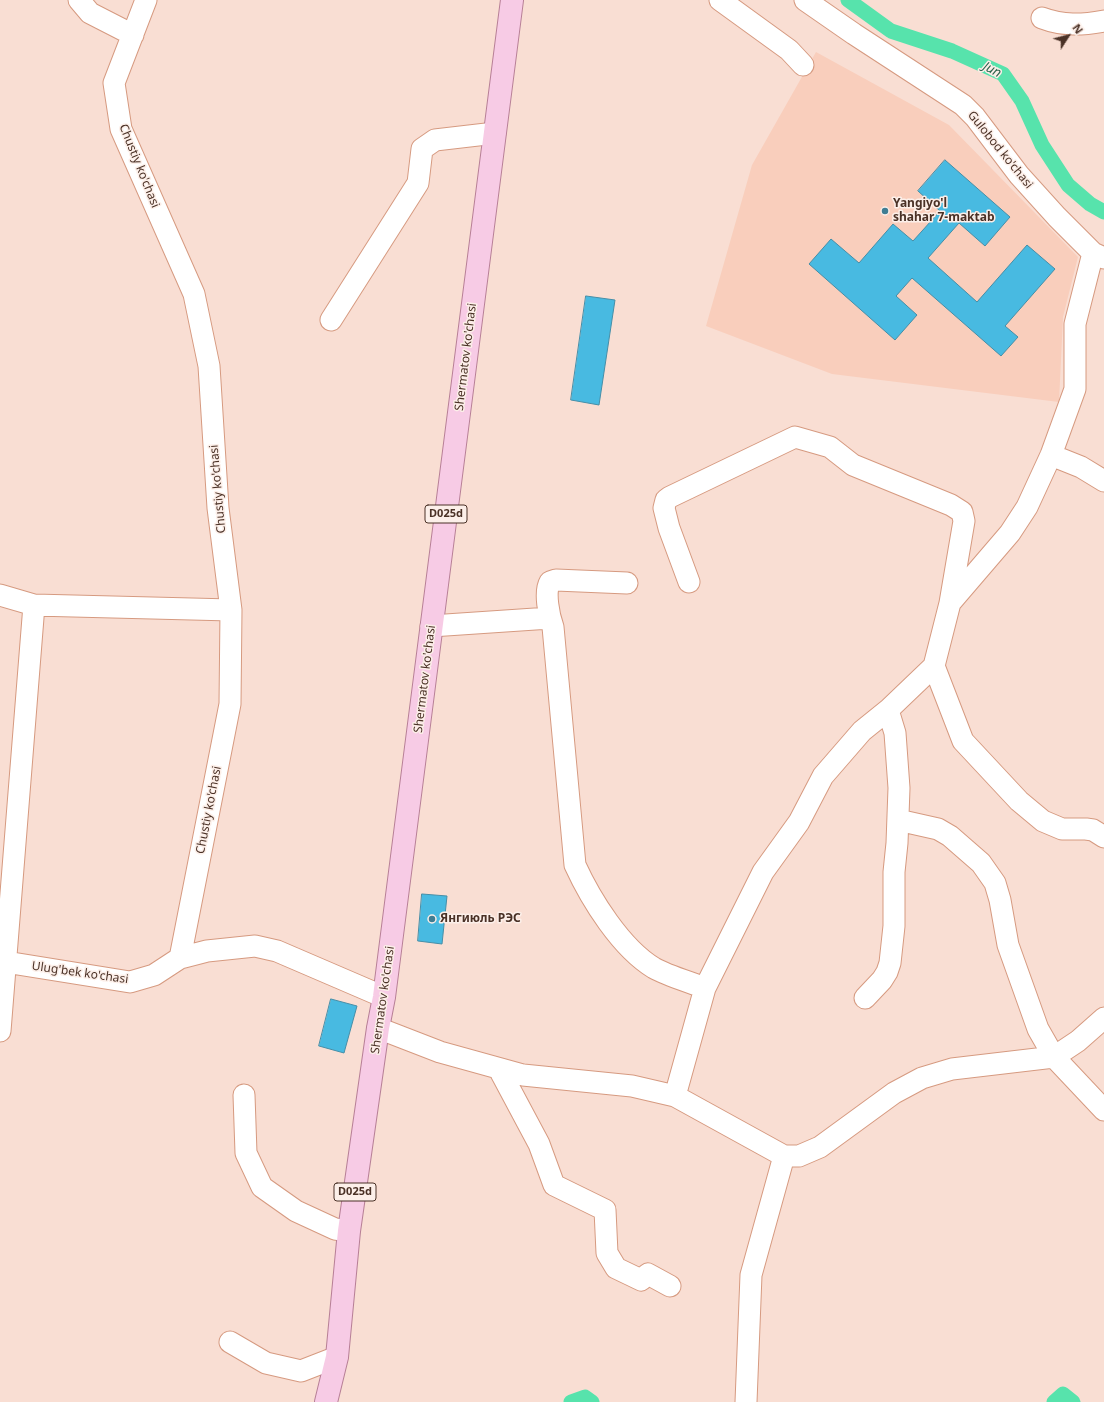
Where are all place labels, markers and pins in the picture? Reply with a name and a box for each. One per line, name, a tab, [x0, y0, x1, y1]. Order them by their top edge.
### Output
place label: Yangiyo'l shahar 7-maktab	[893, 197, 994, 225]
marker: Yangiyo'l shahar 7-maktab	[880, 206, 890, 216]
place label: Янгиюль РЭС	[440, 912, 521, 926]
marker: Янгиюль РЭС	[427, 914, 437, 924]

